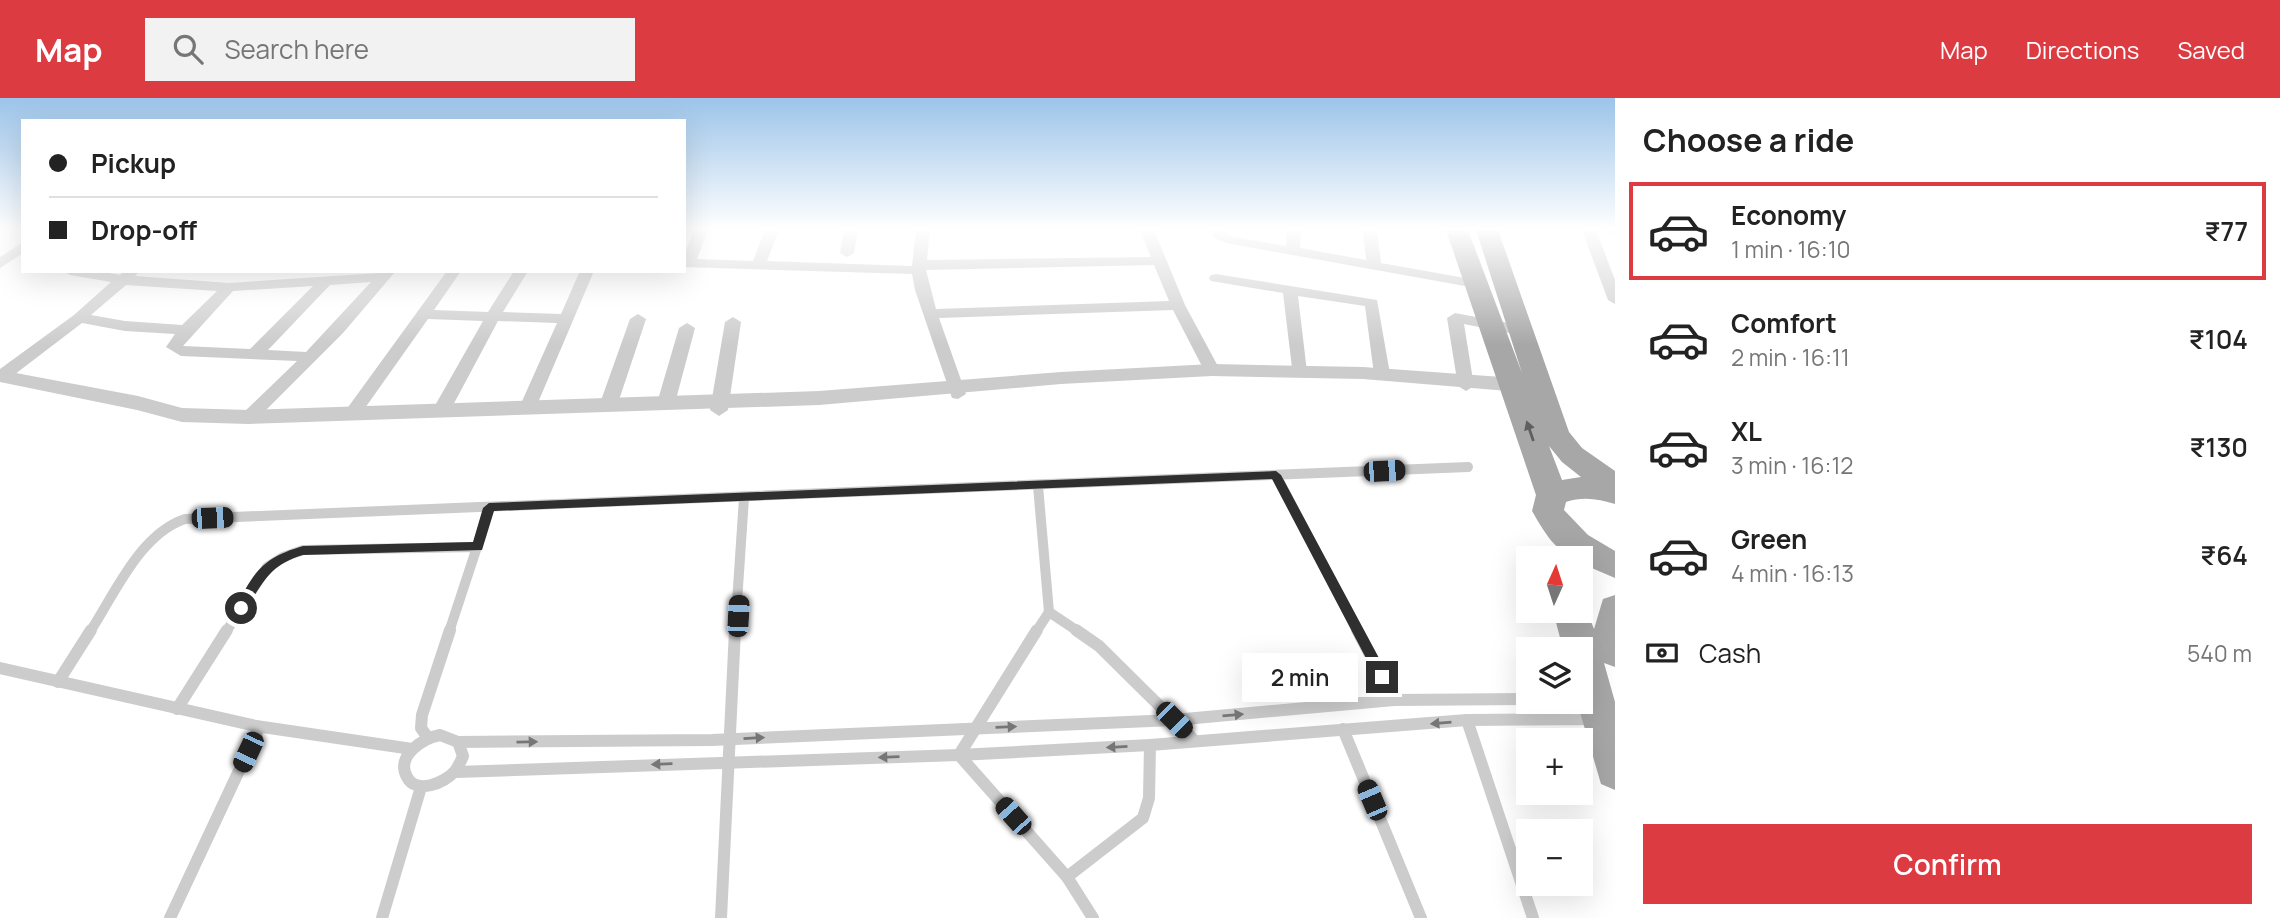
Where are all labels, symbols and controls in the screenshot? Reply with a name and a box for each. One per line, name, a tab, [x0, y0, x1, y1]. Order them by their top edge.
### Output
search box	[145, 18, 635, 81]
text: Map	[35, 27, 103, 72]
icon: search	[169, 30, 207, 68]
text: Search here	[225, 31, 369, 67]
text: Map	[1940, 33, 1988, 66]
text: Directions	[2026, 33, 2139, 66]
text: Saved	[2177, 33, 2245, 66]
text: Choose a ride	[1643, 118, 1854, 162]
text: Pickup	[91, 145, 176, 181]
text: Economy	[1731, 197, 1846, 233]
icon: car	[1647, 200, 1710, 263]
text: Drop-off	[91, 212, 197, 248]
text: ₹77	[2205, 213, 2248, 249]
text: 1 min · 16:10	[1731, 233, 1851, 265]
text: Comfort	[1731, 305, 1837, 341]
icon: car	[1647, 308, 1710, 371]
text: ₹104	[2189, 321, 2248, 357]
text: 2 min · 16:11	[1731, 341, 1850, 373]
text: XL	[1731, 413, 1762, 449]
icon: car	[1647, 416, 1710, 479]
one-way arrow	[1524, 420, 1535, 441]
text: ₹130	[2190, 429, 2248, 465]
text: 3 min · 16:12	[1731, 449, 1853, 481]
car	[1363, 459, 1406, 483]
car	[191, 507, 234, 529]
text: Green	[1731, 521, 1807, 557]
icon: car	[1647, 524, 1710, 587]
text: ₹64	[2200, 537, 2248, 573]
north arrow	[1516, 546, 1592, 623]
map controls	[1516, 546, 1593, 896]
text: 4 min · 16:13	[1731, 557, 1854, 589]
route start	[225, 592, 257, 624]
car	[727, 594, 750, 638]
icon: cash	[1643, 634, 1681, 672]
text: Cash	[1699, 635, 1761, 671]
button: layers	[1516, 637, 1593, 714]
text: 540 m	[2187, 637, 2252, 669]
callout: 2 min	[1242, 652, 1358, 702]
text: 2 min	[1271, 661, 1329, 693]
route end	[1366, 661, 1398, 693]
car	[1152, 698, 1197, 742]
one-way arrow	[1222, 709, 1244, 720]
one-way arrow	[1430, 717, 1452, 728]
one-way arrow	[995, 722, 1017, 733]
button: +	[1516, 728, 1593, 805]
car	[230, 729, 267, 775]
one-way arrow	[743, 733, 765, 744]
one-way arrow	[516, 736, 538, 748]
one-way arrow	[1106, 741, 1128, 752]
one-way arrow	[878, 751, 900, 762]
one-way arrow	[651, 759, 673, 770]
car	[1355, 777, 1390, 823]
car	[992, 793, 1035, 839]
button: −	[1516, 819, 1593, 896]
button: Confirm	[1643, 824, 2252, 904]

